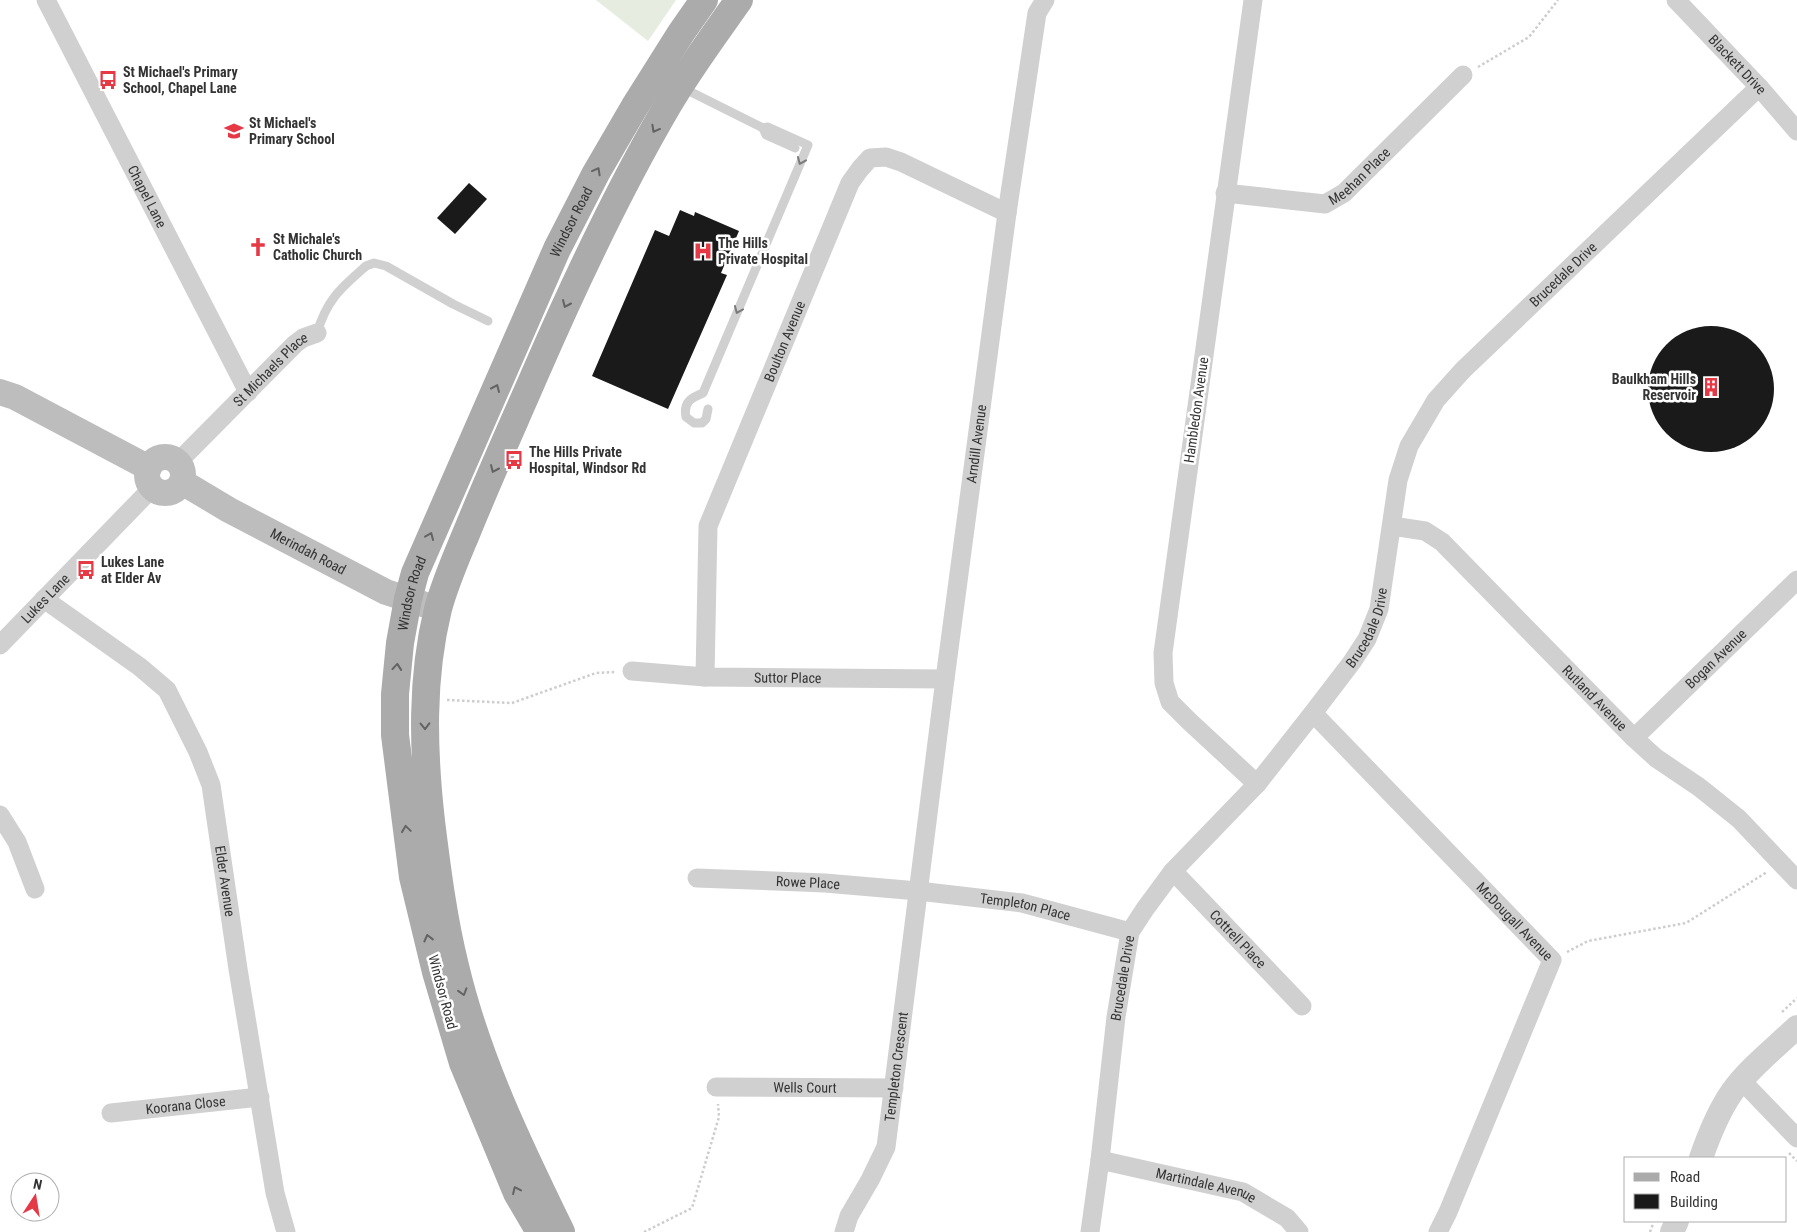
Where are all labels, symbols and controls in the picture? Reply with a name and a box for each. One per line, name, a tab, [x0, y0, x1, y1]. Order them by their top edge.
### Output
street label: Blackett Drive	[1705, 31, 1770, 98]
place label: St Michael's Primary School, Chapel Lane	[123, 64, 238, 96]
bus stop icon: St Michael's Primary School, Chapel Lane	[97, 69, 119, 91]
place label: St Michael's Primary School	[249, 115, 335, 147]
school or university icon: St Michael's Primary School	[223, 120, 245, 142]
one-way arrow	[651, 123, 661, 132]
street label: Meehan Place	[1326, 144, 1394, 208]
one-way arrow	[797, 156, 808, 165]
street label: Chapel Lane	[125, 163, 170, 231]
one-way arrow	[591, 168, 601, 177]
street label: Windsor Road	[547, 184, 596, 259]
place label: St Michale's Catholic Church	[273, 231, 362, 263]
place label: The Hills Private Hospital	[718, 235, 808, 267]
church icon: St Michale's Catholic Church	[247, 236, 269, 258]
street label: Brucedale Drive	[1526, 238, 1600, 310]
hospital icon: The Hills Private Hospital	[692, 240, 714, 262]
street label: Boulton Avenue	[761, 298, 809, 384]
one-way arrow	[562, 299, 573, 308]
one-way arrow	[733, 305, 744, 314]
street label: St Michaels Place	[230, 329, 310, 410]
street label: Hambledon Avenue	[1181, 356, 1211, 464]
place label: Baulkham Hills Reservoir	[1612, 371, 1696, 403]
building icon: Baulkham Hills Reservoir	[1700, 376, 1722, 398]
one-way arrow	[489, 384, 500, 393]
street label: Arndill Avenue	[963, 403, 989, 484]
place label: The Hills Private Hospital, Windsor Rd	[529, 444, 646, 476]
bus stop icon: The Hills Private Hospital, Windsor Rd	[503, 449, 525, 471]
one-way arrow	[490, 464, 501, 473]
street label: Merindah Road	[268, 525, 349, 578]
one-way arrow	[424, 532, 435, 541]
place label: Lukes Lane at Elder Av	[101, 554, 165, 586]
street label: Windsor Road	[394, 554, 429, 632]
bus stop icon: Lukes Lane at Elder Av	[75, 559, 97, 581]
street label: Lukes Lane	[18, 570, 73, 626]
street label: Brucedale Drive	[1343, 586, 1390, 671]
street label: Bogan Avenue	[1682, 625, 1750, 692]
street label: Rutland Avenue	[1559, 662, 1631, 734]
one-way arrow	[392, 663, 403, 671]
street label: Suttor Place	[754, 669, 822, 686]
one-way arrow	[420, 723, 430, 731]
one-way arrow	[401, 824, 412, 832]
street label: Elder Avenue	[212, 845, 238, 918]
street label: Rowe Place	[776, 873, 841, 892]
street label: McDougall Avenue	[1473, 879, 1556, 964]
street label: Templeton Place	[979, 890, 1073, 924]
street label: Cottrell Place	[1206, 907, 1270, 972]
one-way arrow	[423, 933, 434, 942]
street label: Brucedale Drive	[1107, 934, 1137, 1022]
street label: Windsor Road	[425, 953, 461, 1031]
one-way arrow	[457, 987, 467, 996]
street label: Templeton Crescent	[881, 1011, 911, 1123]
street label: Wells Court	[773, 1079, 837, 1096]
street label: Koorana Close	[145, 1093, 227, 1117]
legend	[1624, 1157, 1787, 1222]
street label: Martindale Avenue	[1154, 1165, 1259, 1206]
text: Road	[1670, 1168, 1700, 1186]
north arrow	[10, 1172, 60, 1222]
text: N	[32, 1176, 44, 1193]
one-way arrow	[512, 1186, 522, 1195]
text: Building	[1670, 1193, 1718, 1211]

